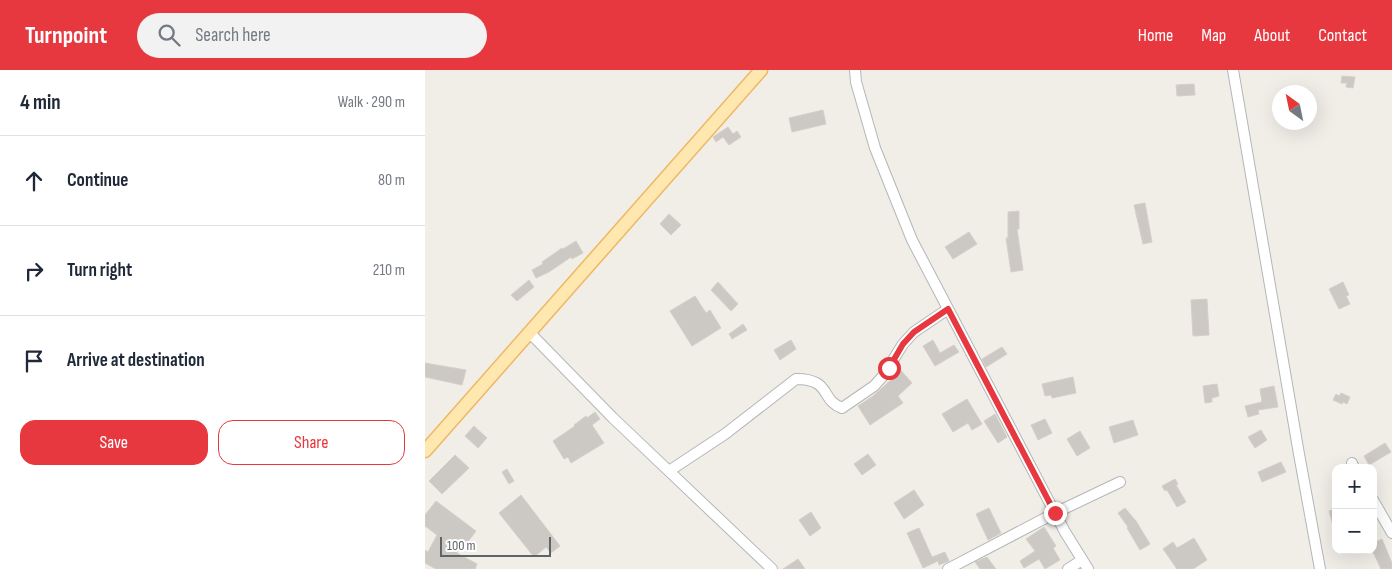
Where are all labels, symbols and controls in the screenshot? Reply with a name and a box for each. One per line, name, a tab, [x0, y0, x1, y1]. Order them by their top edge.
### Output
search box	[137, 13, 487, 58]
text: Turnpoint	[25, 21, 107, 50]
icon: search	[155, 21, 183, 49]
text: Search here	[195, 24, 271, 47]
text: Home	[1138, 25, 1173, 46]
text: Map	[1201, 25, 1226, 46]
text: About	[1254, 25, 1290, 46]
text: Contact	[1318, 25, 1367, 46]
north arrow	[1272, 85, 1317, 130]
text: 4 min	[20, 90, 61, 115]
text: Walk · 290 m	[338, 93, 405, 112]
icon: ahead	[20, 167, 48, 195]
text: Continue	[67, 169, 128, 192]
text: 80 m	[378, 171, 405, 190]
icon: right	[20, 257, 48, 285]
text: Turn right	[67, 259, 132, 282]
text: 210 m	[373, 261, 405, 280]
icon: arrive	[20, 347, 48, 375]
text: Arrive at destination	[67, 349, 205, 372]
route start	[878, 357, 901, 380]
button: Save	[20, 420, 208, 465]
button: Share	[218, 420, 405, 465]
map controls	[1332, 464, 1377, 554]
button: +	[1332, 464, 1377, 509]
route end	[1044, 502, 1067, 525]
button: −	[1332, 509, 1377, 554]
scale bar	[440, 534, 551, 557]
text: 100 m	[447, 537, 476, 554]

